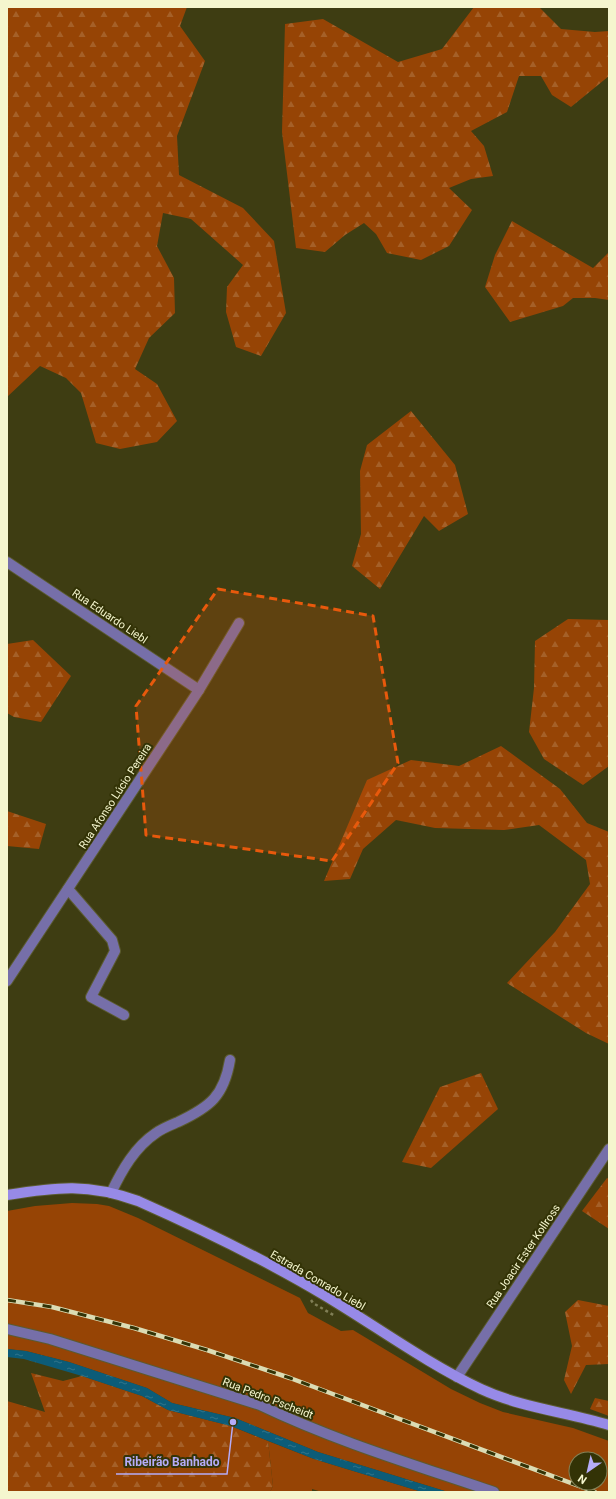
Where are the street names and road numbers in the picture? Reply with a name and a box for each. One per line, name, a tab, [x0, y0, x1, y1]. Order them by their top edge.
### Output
street label: Rua Eduardo Liebl	[70, 586, 150, 646]
street label: Rua Afonso Lúcio Pereira	[76, 741, 154, 851]
street label: Rua Joacir Ester Kollross	[484, 1202, 563, 1311]
street label: Estrada Conrado Liebl	[268, 1248, 368, 1313]
street label: Rua Pedro Pscheidt	[221, 1375, 315, 1422]

